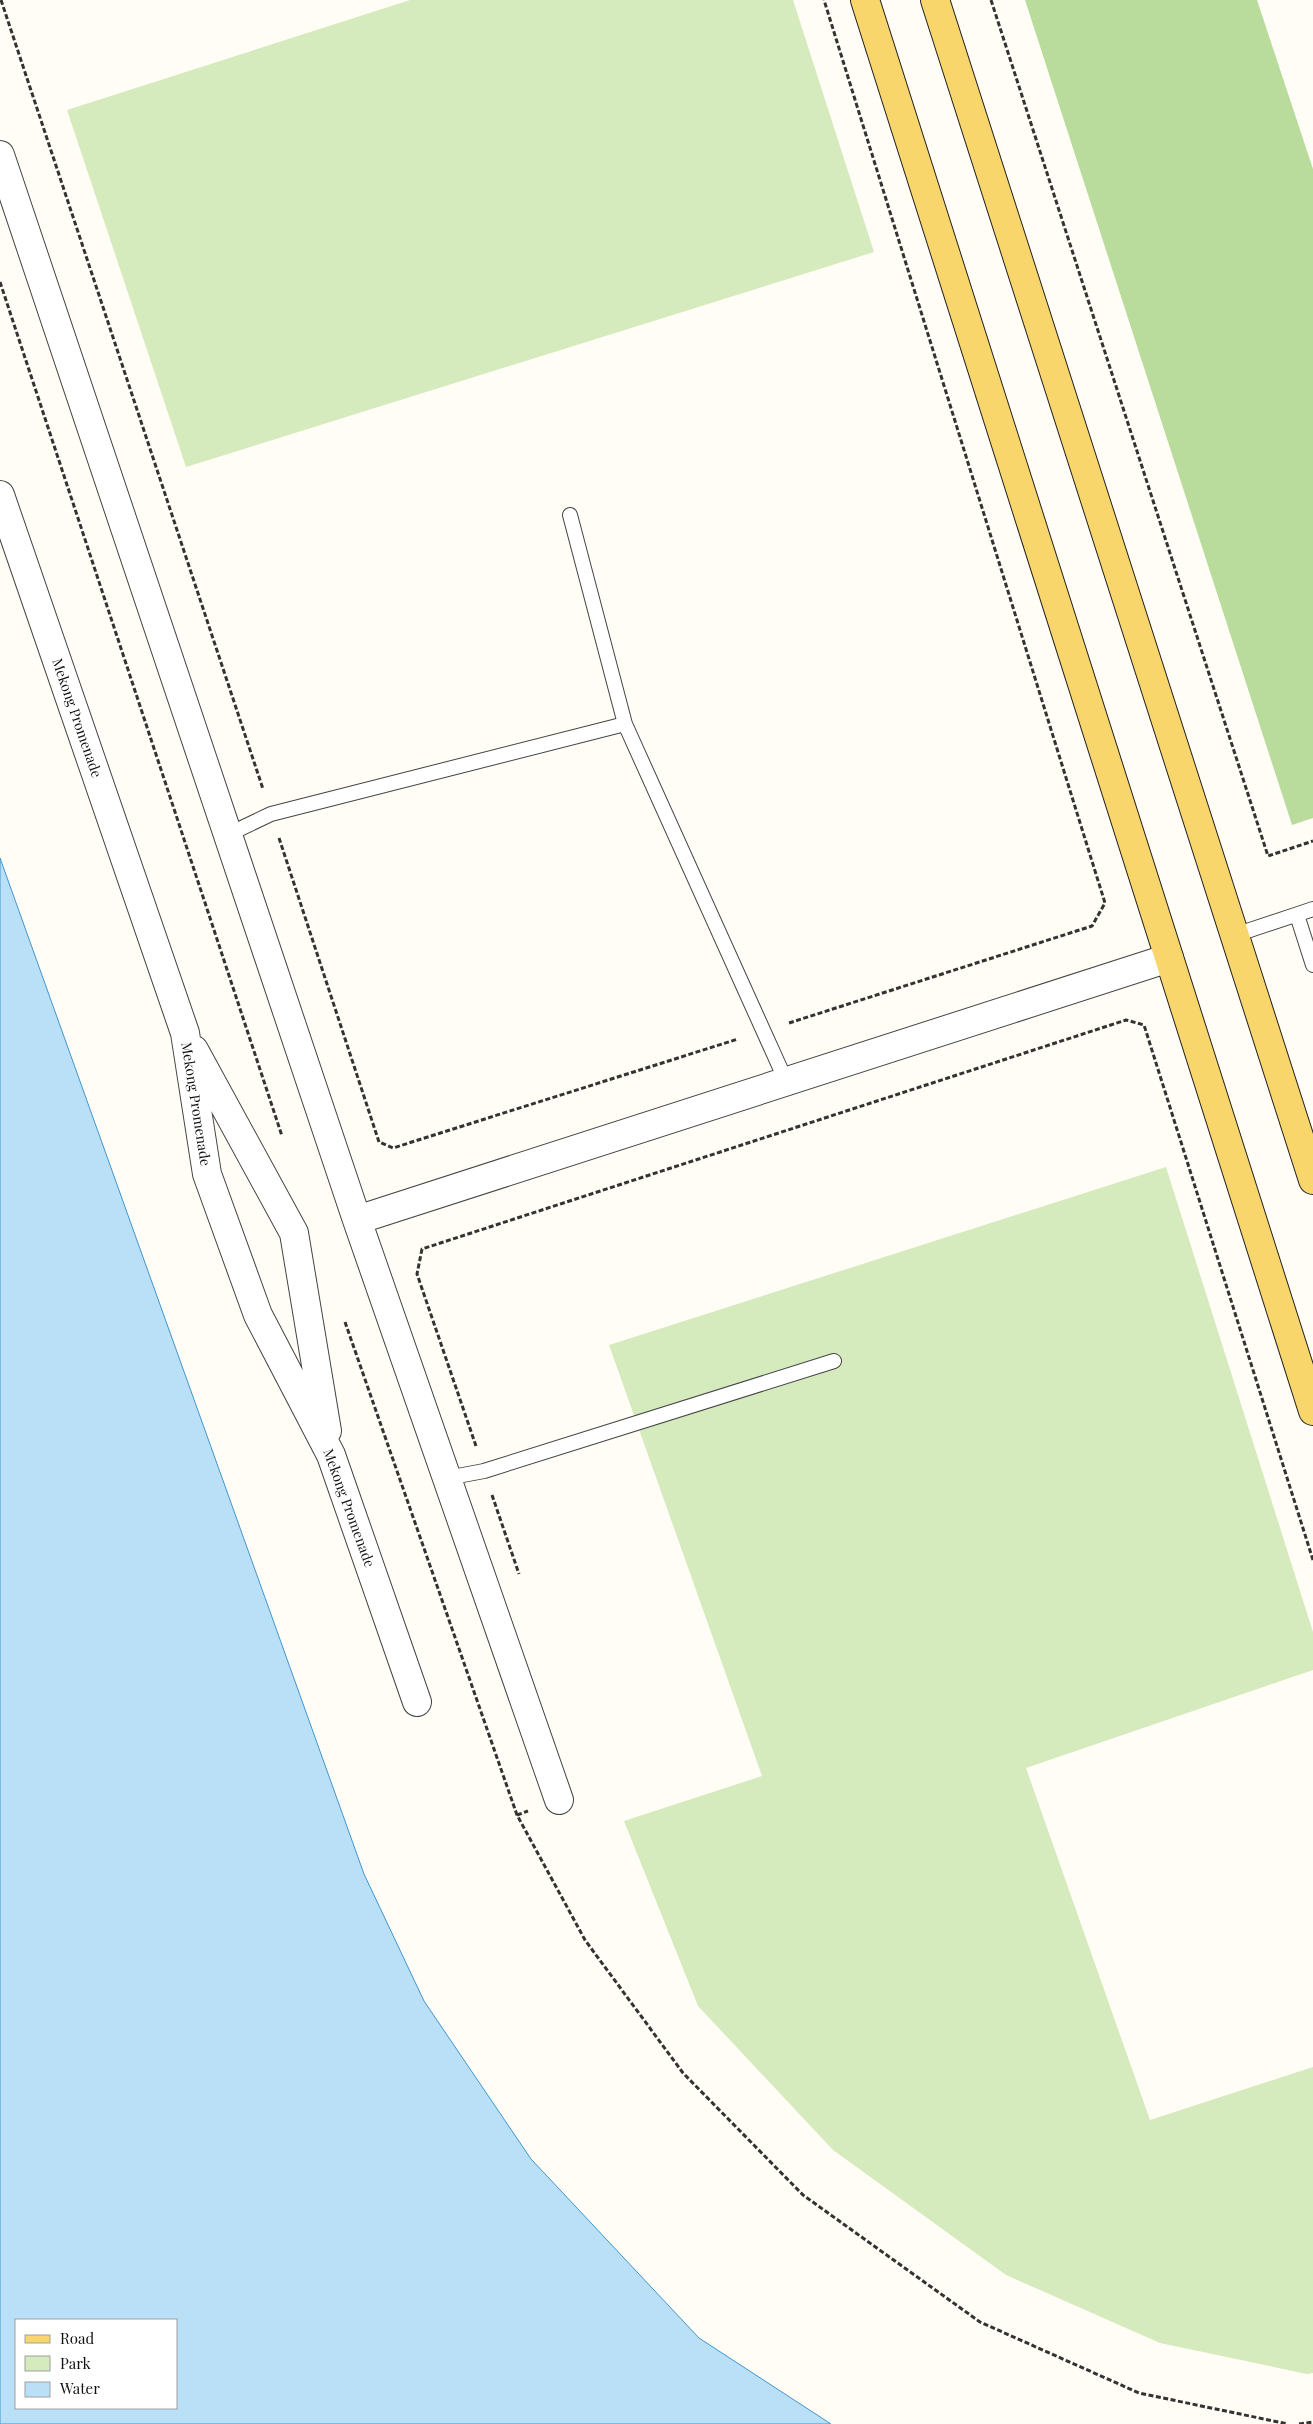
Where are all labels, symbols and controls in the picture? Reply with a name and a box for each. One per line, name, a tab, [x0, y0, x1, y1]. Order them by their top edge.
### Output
street label: Mekong Promenade	[48, 656, 107, 780]
street label: Mekong Promenade	[177, 1041, 216, 1167]
street label: Mekong Promenade	[319, 1446, 380, 1570]
legend	[15, 2319, 178, 2409]
text: Road	[60, 2328, 94, 2348]
text: Park	[60, 2353, 92, 2373]
text: Water	[59, 2378, 100, 2398]

